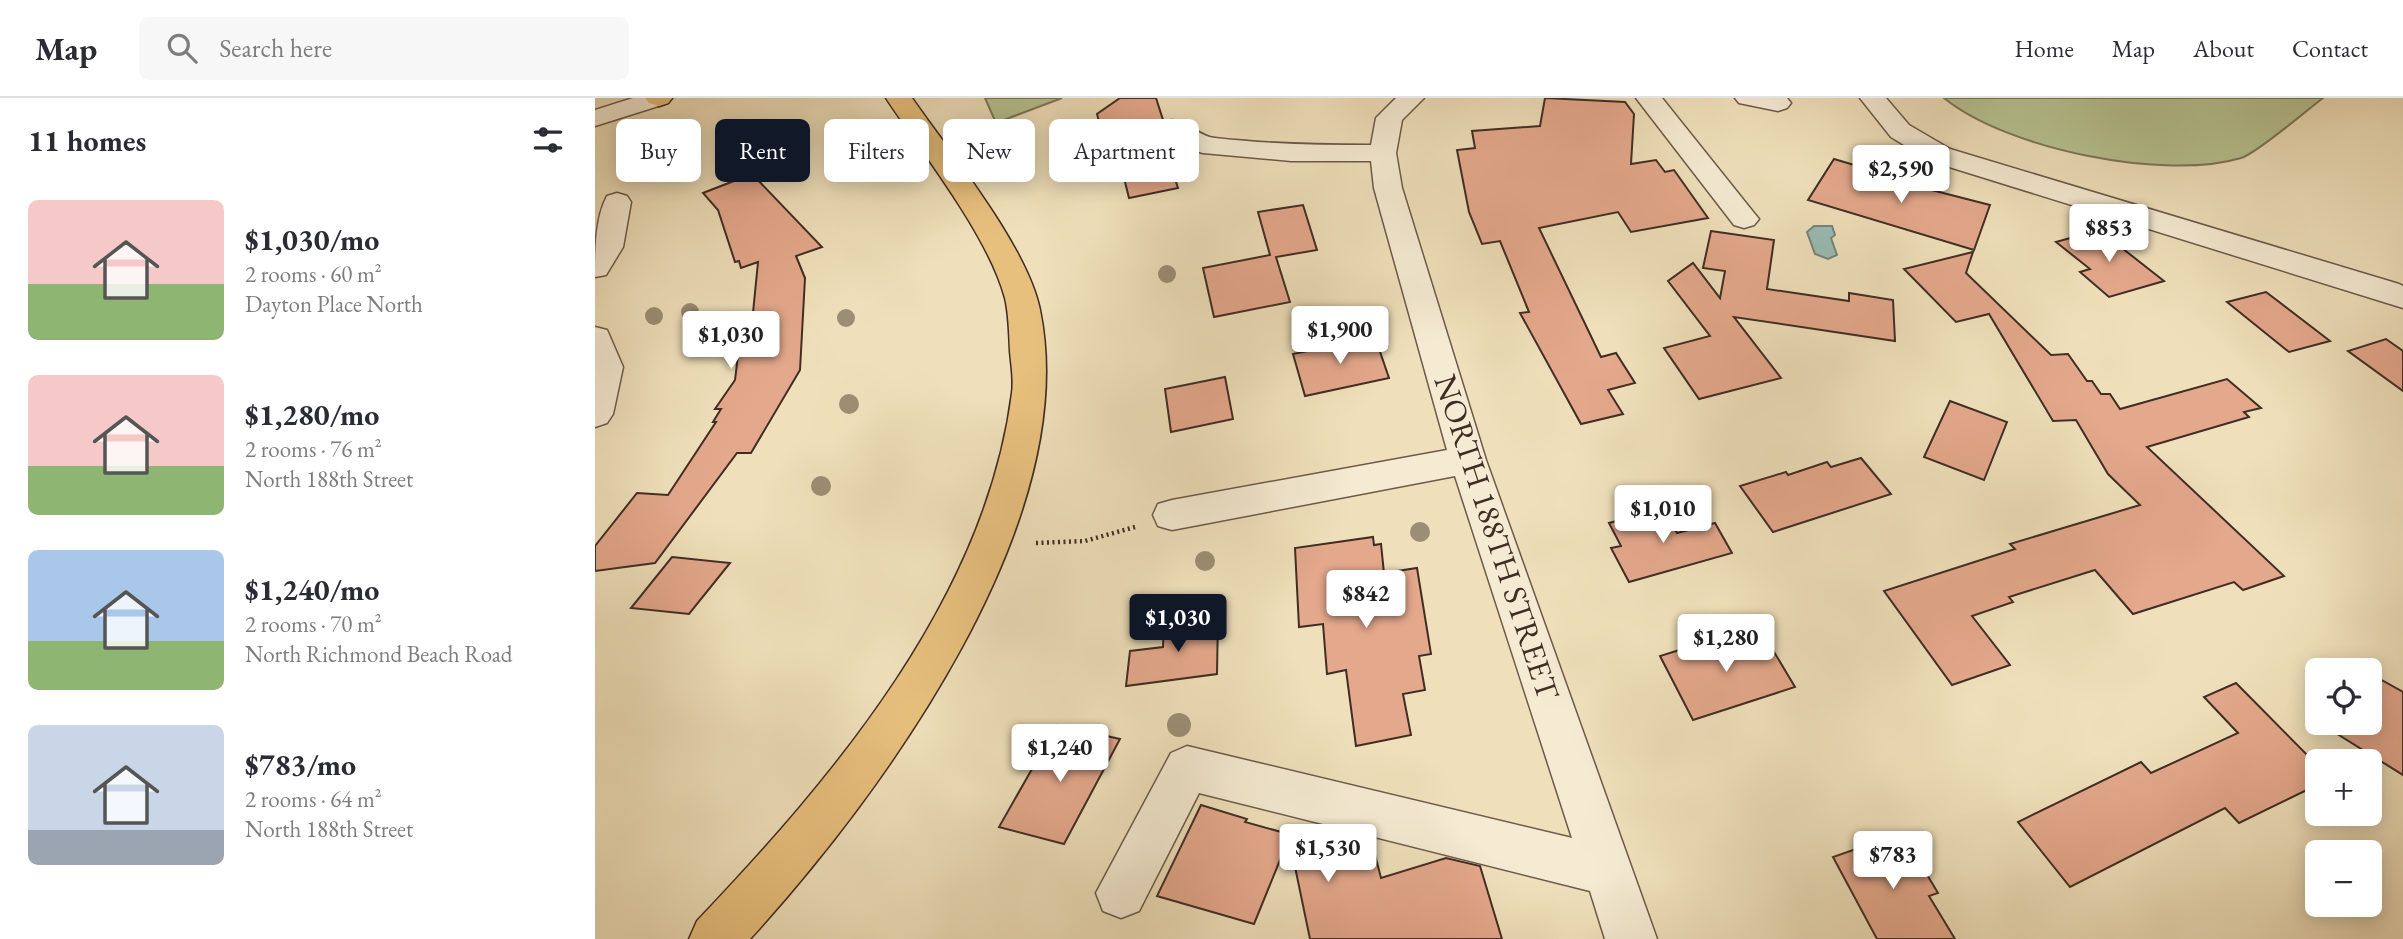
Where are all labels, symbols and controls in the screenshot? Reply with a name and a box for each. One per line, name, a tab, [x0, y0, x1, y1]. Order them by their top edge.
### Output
search box	[139, 17, 629, 80]
text: Map	[35, 27, 97, 70]
icon: search	[163, 29, 201, 67]
text: Search here	[219, 31, 332, 65]
text: Home	[2014, 33, 2074, 64]
text: Map	[2112, 33, 2155, 64]
text: About	[2193, 33, 2254, 64]
text: Contact	[2292, 33, 2368, 64]
chip: Buy	[616, 119, 701, 182]
chip: Rent	[715, 119, 810, 182]
chip: Filters	[824, 119, 929, 182]
chip: New	[943, 119, 1035, 182]
chip: Apartment	[1049, 119, 1199, 182]
text: 11 homes	[28, 121, 146, 160]
icon: filters	[529, 121, 567, 159]
pin: $2,590	[1844, 146, 1958, 205]
text: $2,590	[1869, 153, 1933, 183]
pin: $853	[2068, 204, 2150, 264]
text: $853	[2085, 212, 2133, 242]
text: $1,030/mo	[245, 220, 379, 259]
icon: home	[84, 228, 168, 312]
text: 2 rooms · 60 m²	[245, 259, 382, 289]
text: Dayton Place North	[245, 289, 423, 319]
pin: $1,900	[1283, 306, 1397, 366]
pin: $1,030	[674, 312, 788, 371]
text: $1,900	[1308, 314, 1372, 344]
text: $1,030	[699, 319, 763, 349]
street label: NORTH 188TH STREET	[1425, 369, 1570, 706]
text: $1,280/mo	[245, 395, 379, 434]
icon: home	[84, 403, 168, 487]
text: 2 rooms · 76 m²	[245, 434, 382, 464]
text: North 188th Street	[245, 464, 413, 494]
pin: $1,010	[1606, 486, 1720, 545]
text: $1,010	[1631, 493, 1695, 523]
text: $1,240/mo	[245, 570, 379, 609]
pin: $842	[1325, 570, 1407, 630]
icon: home	[84, 578, 168, 662]
text: $842	[1342, 578, 1390, 608]
pin: $1,030	[1121, 594, 1235, 654]
text: $1,030	[1146, 602, 1210, 632]
text: 2 rooms · 70 m²	[245, 609, 382, 639]
pin: $1,280	[1669, 614, 1783, 674]
text: $1,280	[1694, 622, 1758, 652]
text: North Richmond Beach Road	[245, 639, 512, 669]
map controls	[2305, 658, 2382, 917]
button: locate	[2305, 658, 2382, 735]
pin: $1,240	[1003, 724, 1117, 784]
text: $1,240	[1028, 732, 1092, 762]
text: $783/mo	[245, 745, 356, 784]
button: +	[2305, 749, 2382, 826]
icon: home	[84, 753, 168, 837]
text: 2 rooms · 64 m²	[245, 784, 382, 814]
text: North 188th Street	[245, 814, 413, 844]
pin: $1,530	[1271, 824, 1385, 884]
text: $1,530	[1296, 832, 1360, 862]
pin: $783	[1852, 832, 1934, 891]
text: $783	[1869, 839, 1917, 869]
button: −	[2305, 840, 2382, 917]

